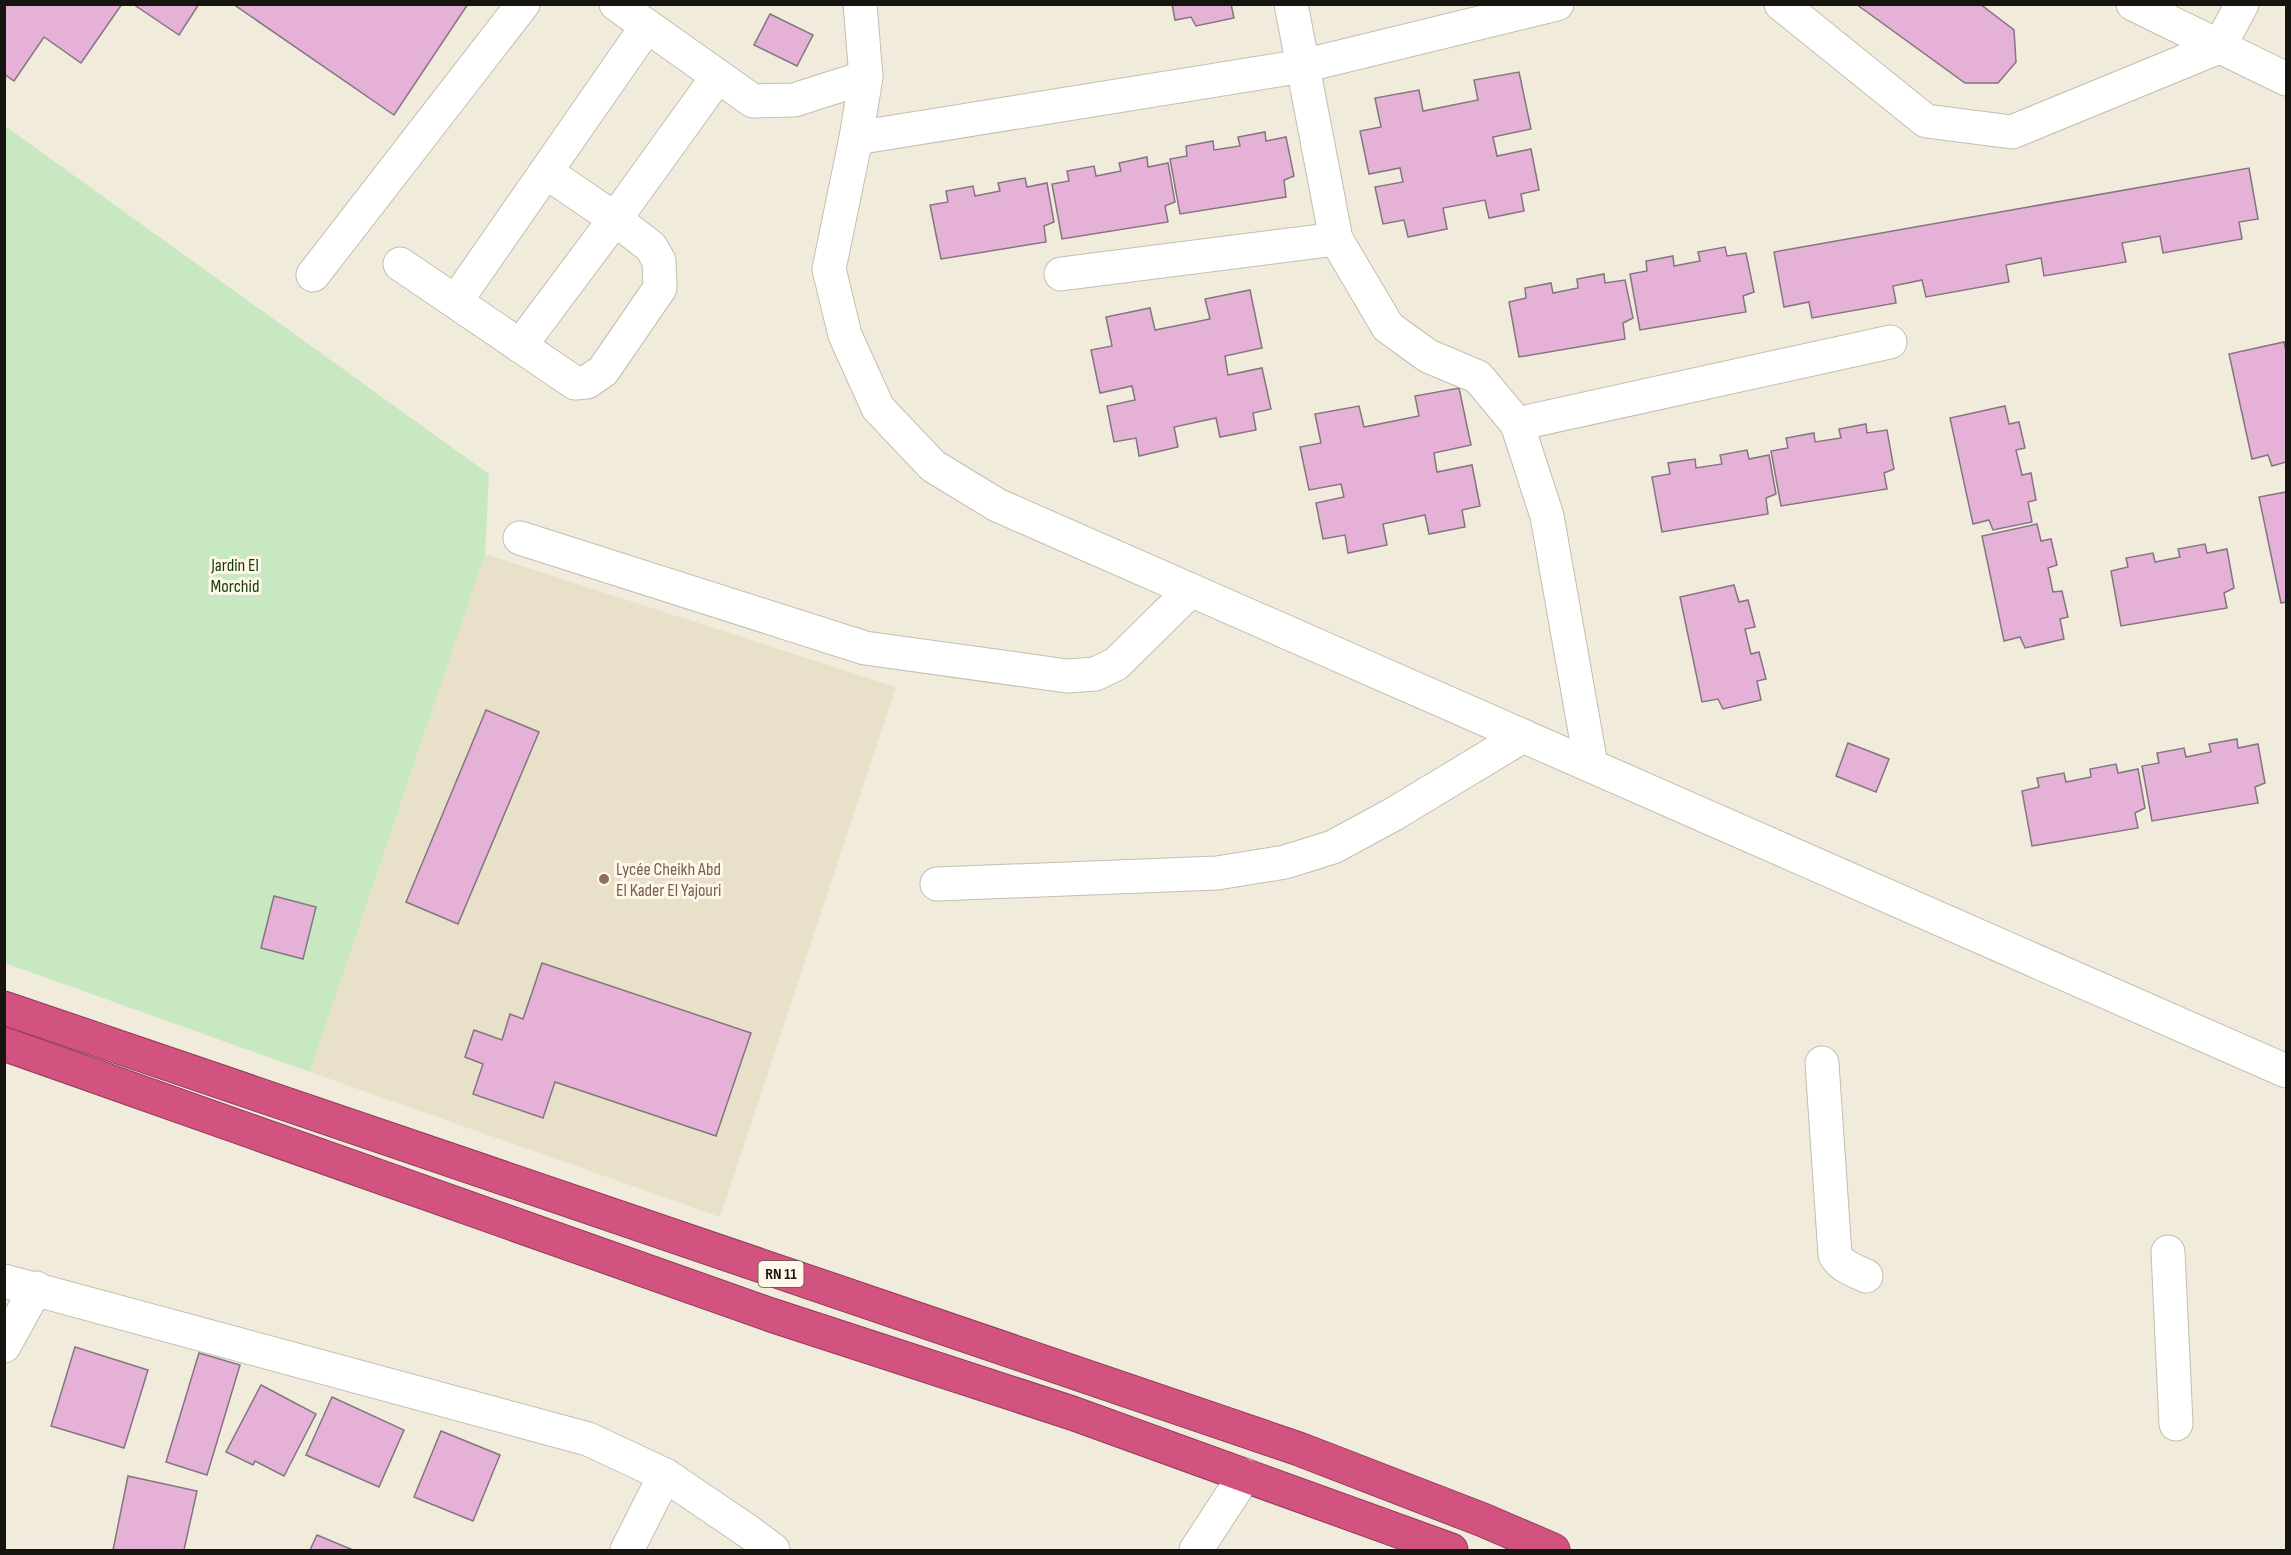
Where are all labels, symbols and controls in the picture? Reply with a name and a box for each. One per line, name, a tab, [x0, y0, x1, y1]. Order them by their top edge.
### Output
park label: Jardin El Morchid	[210, 555, 259, 597]
place label: Lycée Cheikh Abd El Kader El Yajouri	[616, 859, 721, 901]
marker: Lycée Cheikh Abd El Kader El Yajouri	[597, 872, 611, 886]
road number: RN 11	[758, 1261, 804, 1287]

